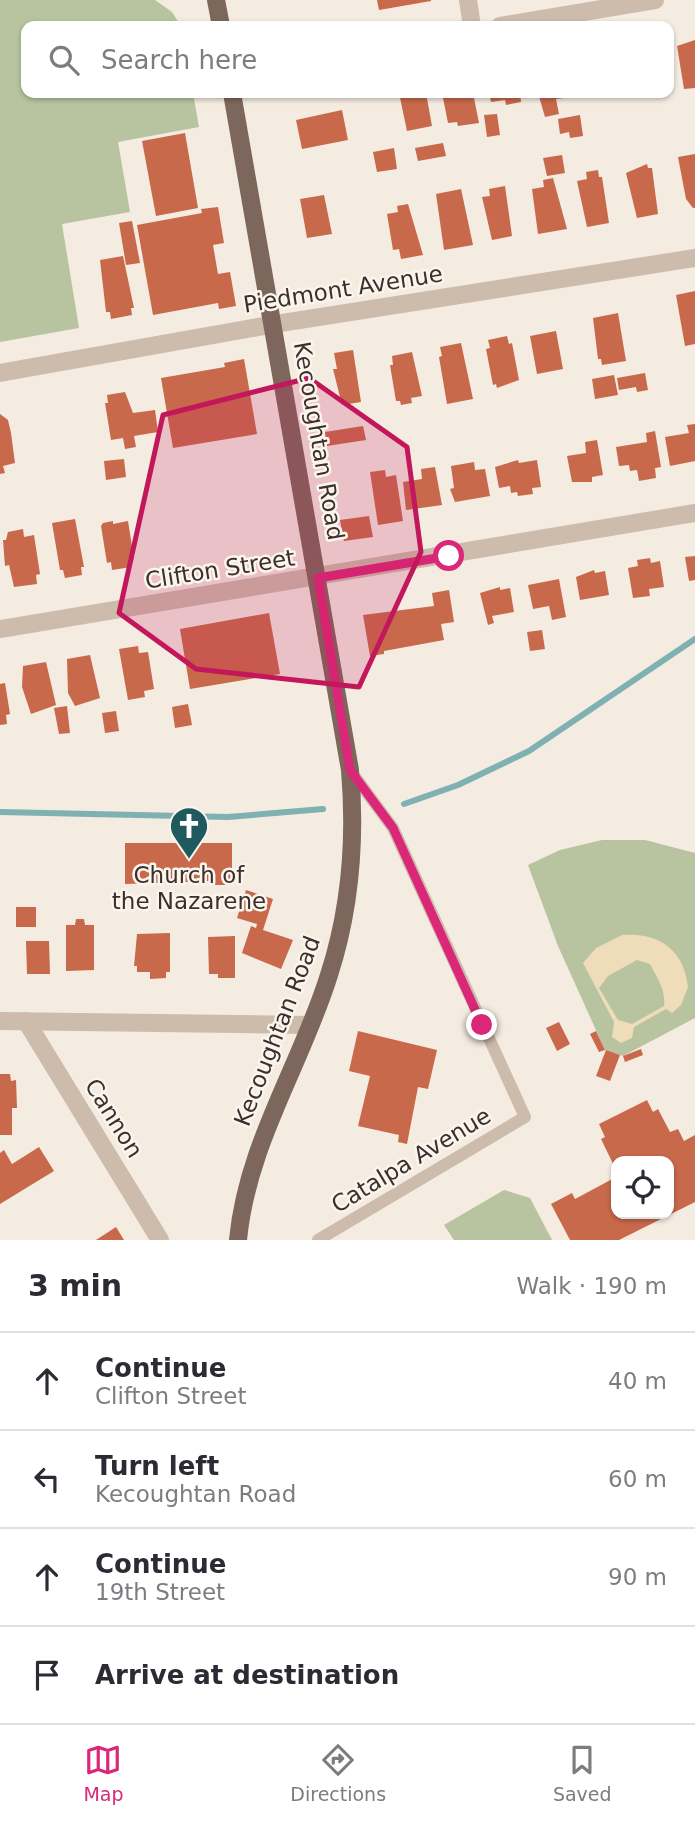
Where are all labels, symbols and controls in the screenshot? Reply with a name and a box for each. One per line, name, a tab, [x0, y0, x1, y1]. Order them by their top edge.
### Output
search box	[21, 21, 674, 98]
icon: search	[45, 41, 83, 79]
text: Search here	[101, 45, 257, 75]
street label: Piedmont Avenue	[242, 260, 444, 318]
street label: Kecoughtan Road	[289, 340, 349, 542]
route start	[433, 540, 464, 571]
street label: Clifton Street	[143, 544, 297, 594]
church icon: Church of the Nazarene	[168, 805, 210, 860]
place label: Church of the Nazarene	[112, 862, 266, 914]
street label: Kecoughtan Road	[229, 932, 325, 1130]
route end	[466, 1009, 497, 1040]
street label: Cannon	[80, 1074, 148, 1162]
street label: Catalpa Avenue	[327, 1102, 495, 1218]
map controls	[611, 1156, 674, 1219]
button: locate	[611, 1156, 674, 1219]
text: 3 min	[28, 1268, 122, 1303]
text: Walk · 190 m	[516, 1273, 667, 1299]
text: Continue	[95, 1353, 226, 1383]
icon: ahead	[28, 1362, 66, 1400]
text: 40 m	[608, 1368, 667, 1394]
text: Clifton Street	[95, 1383, 246, 1409]
text: Turn left	[95, 1451, 219, 1481]
icon: left	[28, 1460, 66, 1498]
text: 60 m	[608, 1466, 667, 1492]
text: Kecoughtan Road	[95, 1481, 296, 1507]
text: Continue	[95, 1549, 226, 1579]
icon: ahead	[28, 1558, 66, 1596]
text: 90 m	[608, 1564, 667, 1590]
text: 19th Street	[95, 1579, 225, 1605]
icon: arrive	[28, 1656, 66, 1694]
text: Arrive at destination	[95, 1660, 399, 1690]
tab: Map	[83, 1741, 124, 1805]
tab: Directions	[290, 1741, 386, 1805]
tab: Saved	[553, 1741, 612, 1805]

